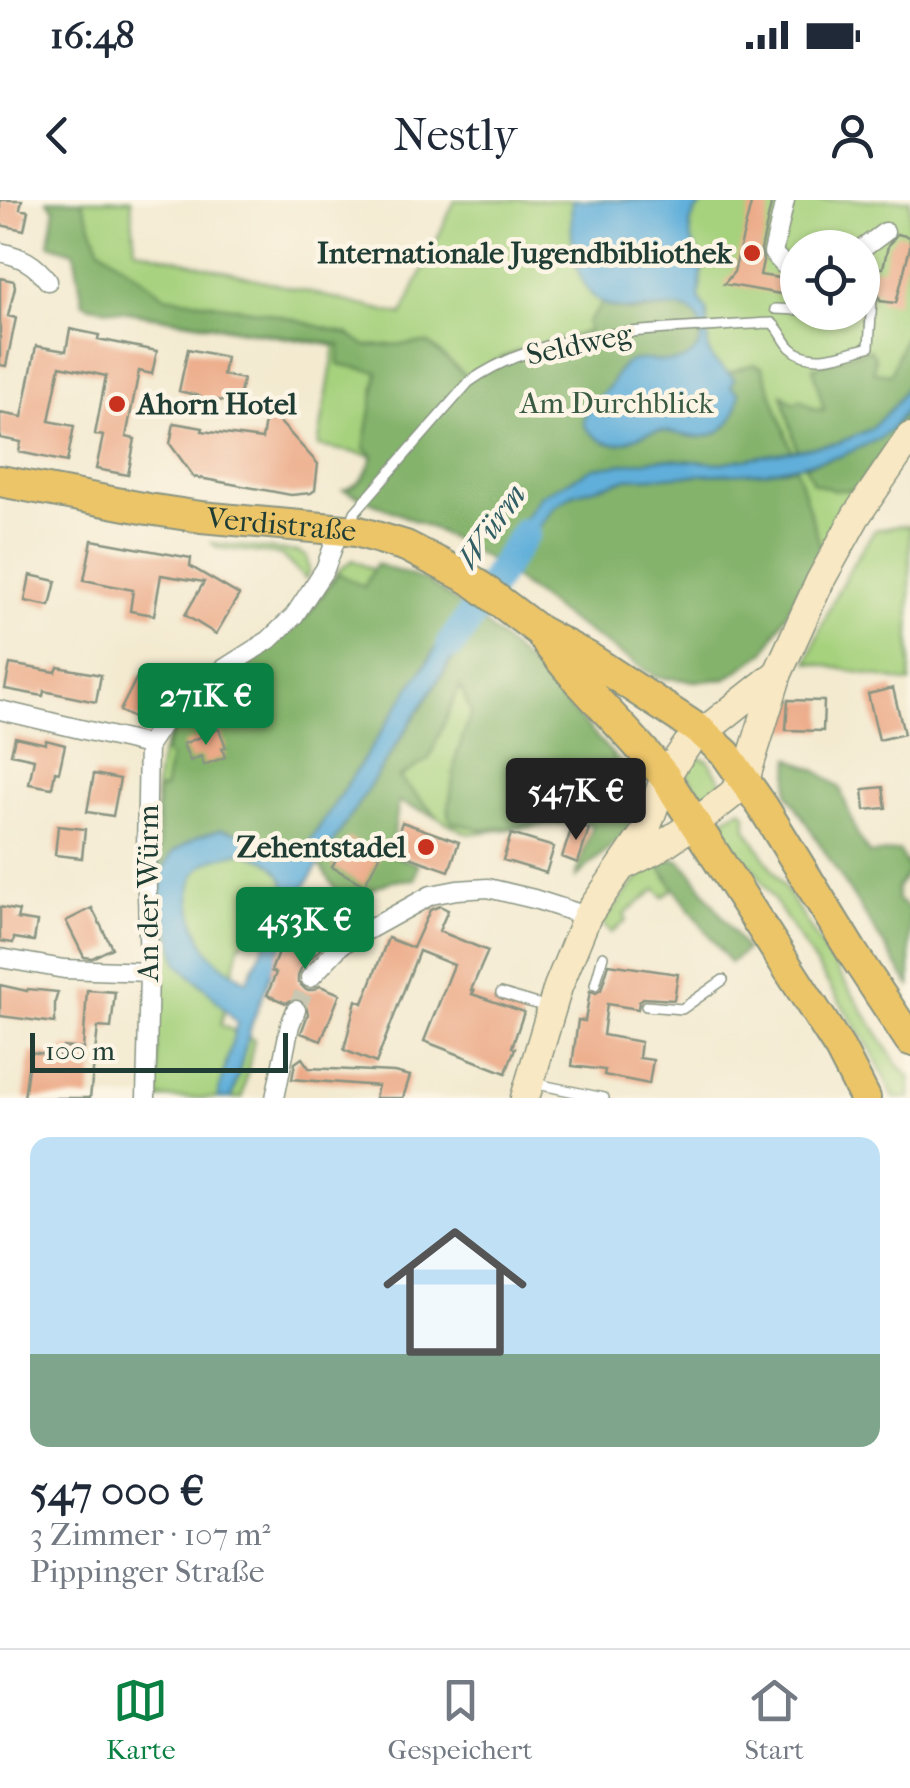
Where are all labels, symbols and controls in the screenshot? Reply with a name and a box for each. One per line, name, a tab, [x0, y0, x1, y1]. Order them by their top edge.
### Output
text: 16:48	[50, 13, 135, 58]
icon: back	[30, 108, 85, 163]
icon: person	[825, 108, 880, 163]
text: Nestly	[393, 109, 517, 162]
map controls	[780, 230, 880, 330]
button: locate	[780, 230, 880, 330]
place label: Internationale Jugendbibliothek	[317, 236, 734, 271]
marker: Internationale Jugendbibliothek	[741, 242, 763, 264]
street label: Seldweg	[523, 316, 636, 373]
park label: Am Durchblick	[519, 386, 715, 421]
place label: Ahorn Hotel	[135, 387, 298, 422]
marker: Ahorn Hotel	[106, 393, 128, 415]
water label: Würm	[449, 477, 534, 576]
street label: Verdistraße	[204, 500, 358, 549]
pin: 271K €	[125, 663, 287, 748]
text: 271K €	[160, 677, 252, 714]
pin: 547K €	[495, 758, 657, 843]
text: 547K €	[528, 772, 624, 809]
street label: An der Würm	[131, 804, 166, 983]
place label: Zehentstadel	[237, 830, 407, 865]
marker: Zehentstadel	[415, 836, 437, 858]
pin: 453K €	[224, 887, 386, 972]
text: 453K €	[258, 901, 352, 938]
scale bar	[30, 1028, 288, 1073]
text: 100 m	[45, 1034, 115, 1067]
icon: home	[365, 1202, 545, 1382]
text: 547 000 €	[30, 1467, 205, 1516]
text: 3 Zimmer · 107 m²	[30, 1516, 271, 1553]
text: Pippinger Straße	[30, 1553, 264, 1590]
tab: Karte	[106, 1673, 176, 1766]
tab: Gespeichert	[388, 1673, 532, 1766]
tab: Start	[745, 1673, 804, 1766]

